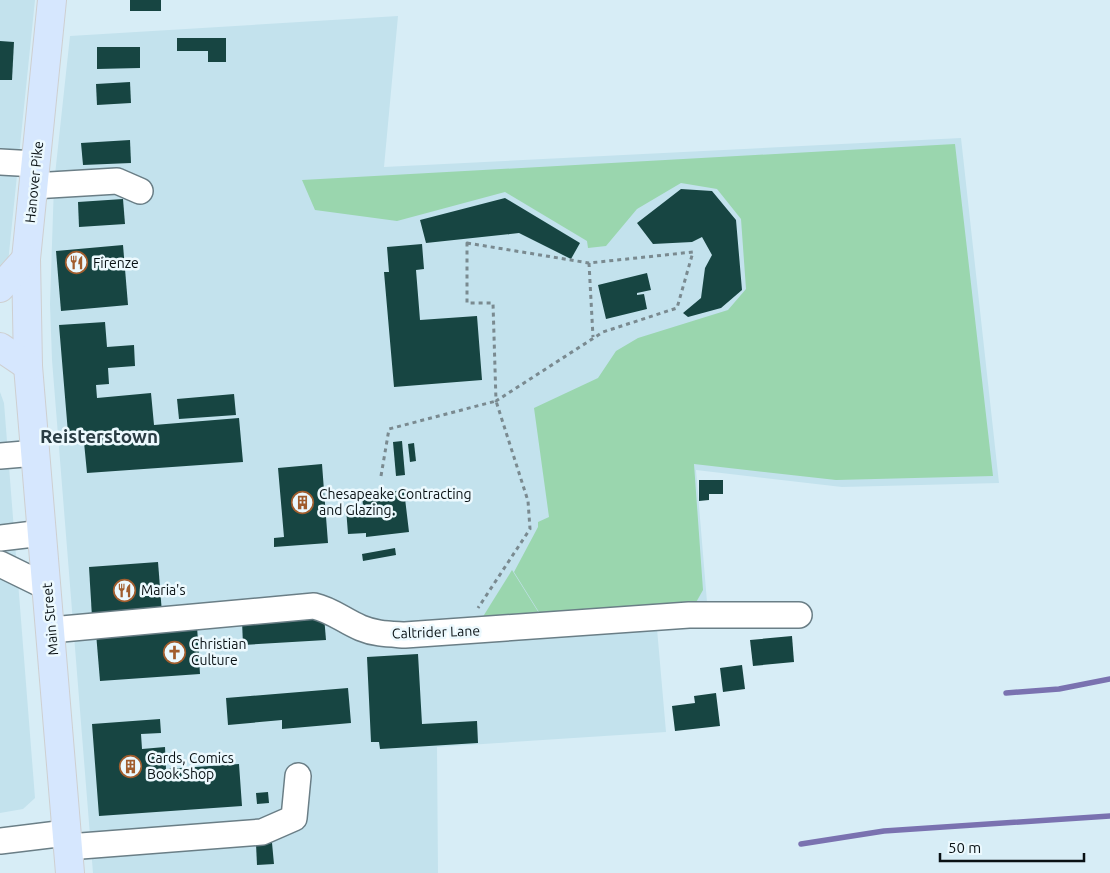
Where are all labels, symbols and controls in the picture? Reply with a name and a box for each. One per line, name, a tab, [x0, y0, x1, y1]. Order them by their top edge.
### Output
street label: Hanover Pike	[22, 140, 46, 224]
restaurant icon: Firenze	[65, 251, 89, 275]
place label: Firenze	[93, 255, 139, 271]
district label: Reisterstown	[40, 425, 158, 447]
place label: Chesapeake Contracting and Glazing.	[319, 486, 472, 518]
building icon: Chesapeake Contracting and Glazing.	[291, 490, 315, 514]
restaurant icon: Maria's	[113, 578, 137, 602]
street label: Main Street	[39, 581, 61, 656]
place label: Maria's	[141, 582, 186, 598]
street label: Caltrider Lane	[392, 622, 480, 642]
place label: Christian Culture	[191, 636, 246, 668]
church icon: Christian Culture	[163, 640, 187, 664]
place label: Cards, Comics Book Shop	[147, 750, 234, 782]
building icon: Cards, Comics Book Shop	[119, 754, 143, 778]
scale bar	[940, 830, 1084, 862]
text: 50 m	[948, 839, 981, 856]

